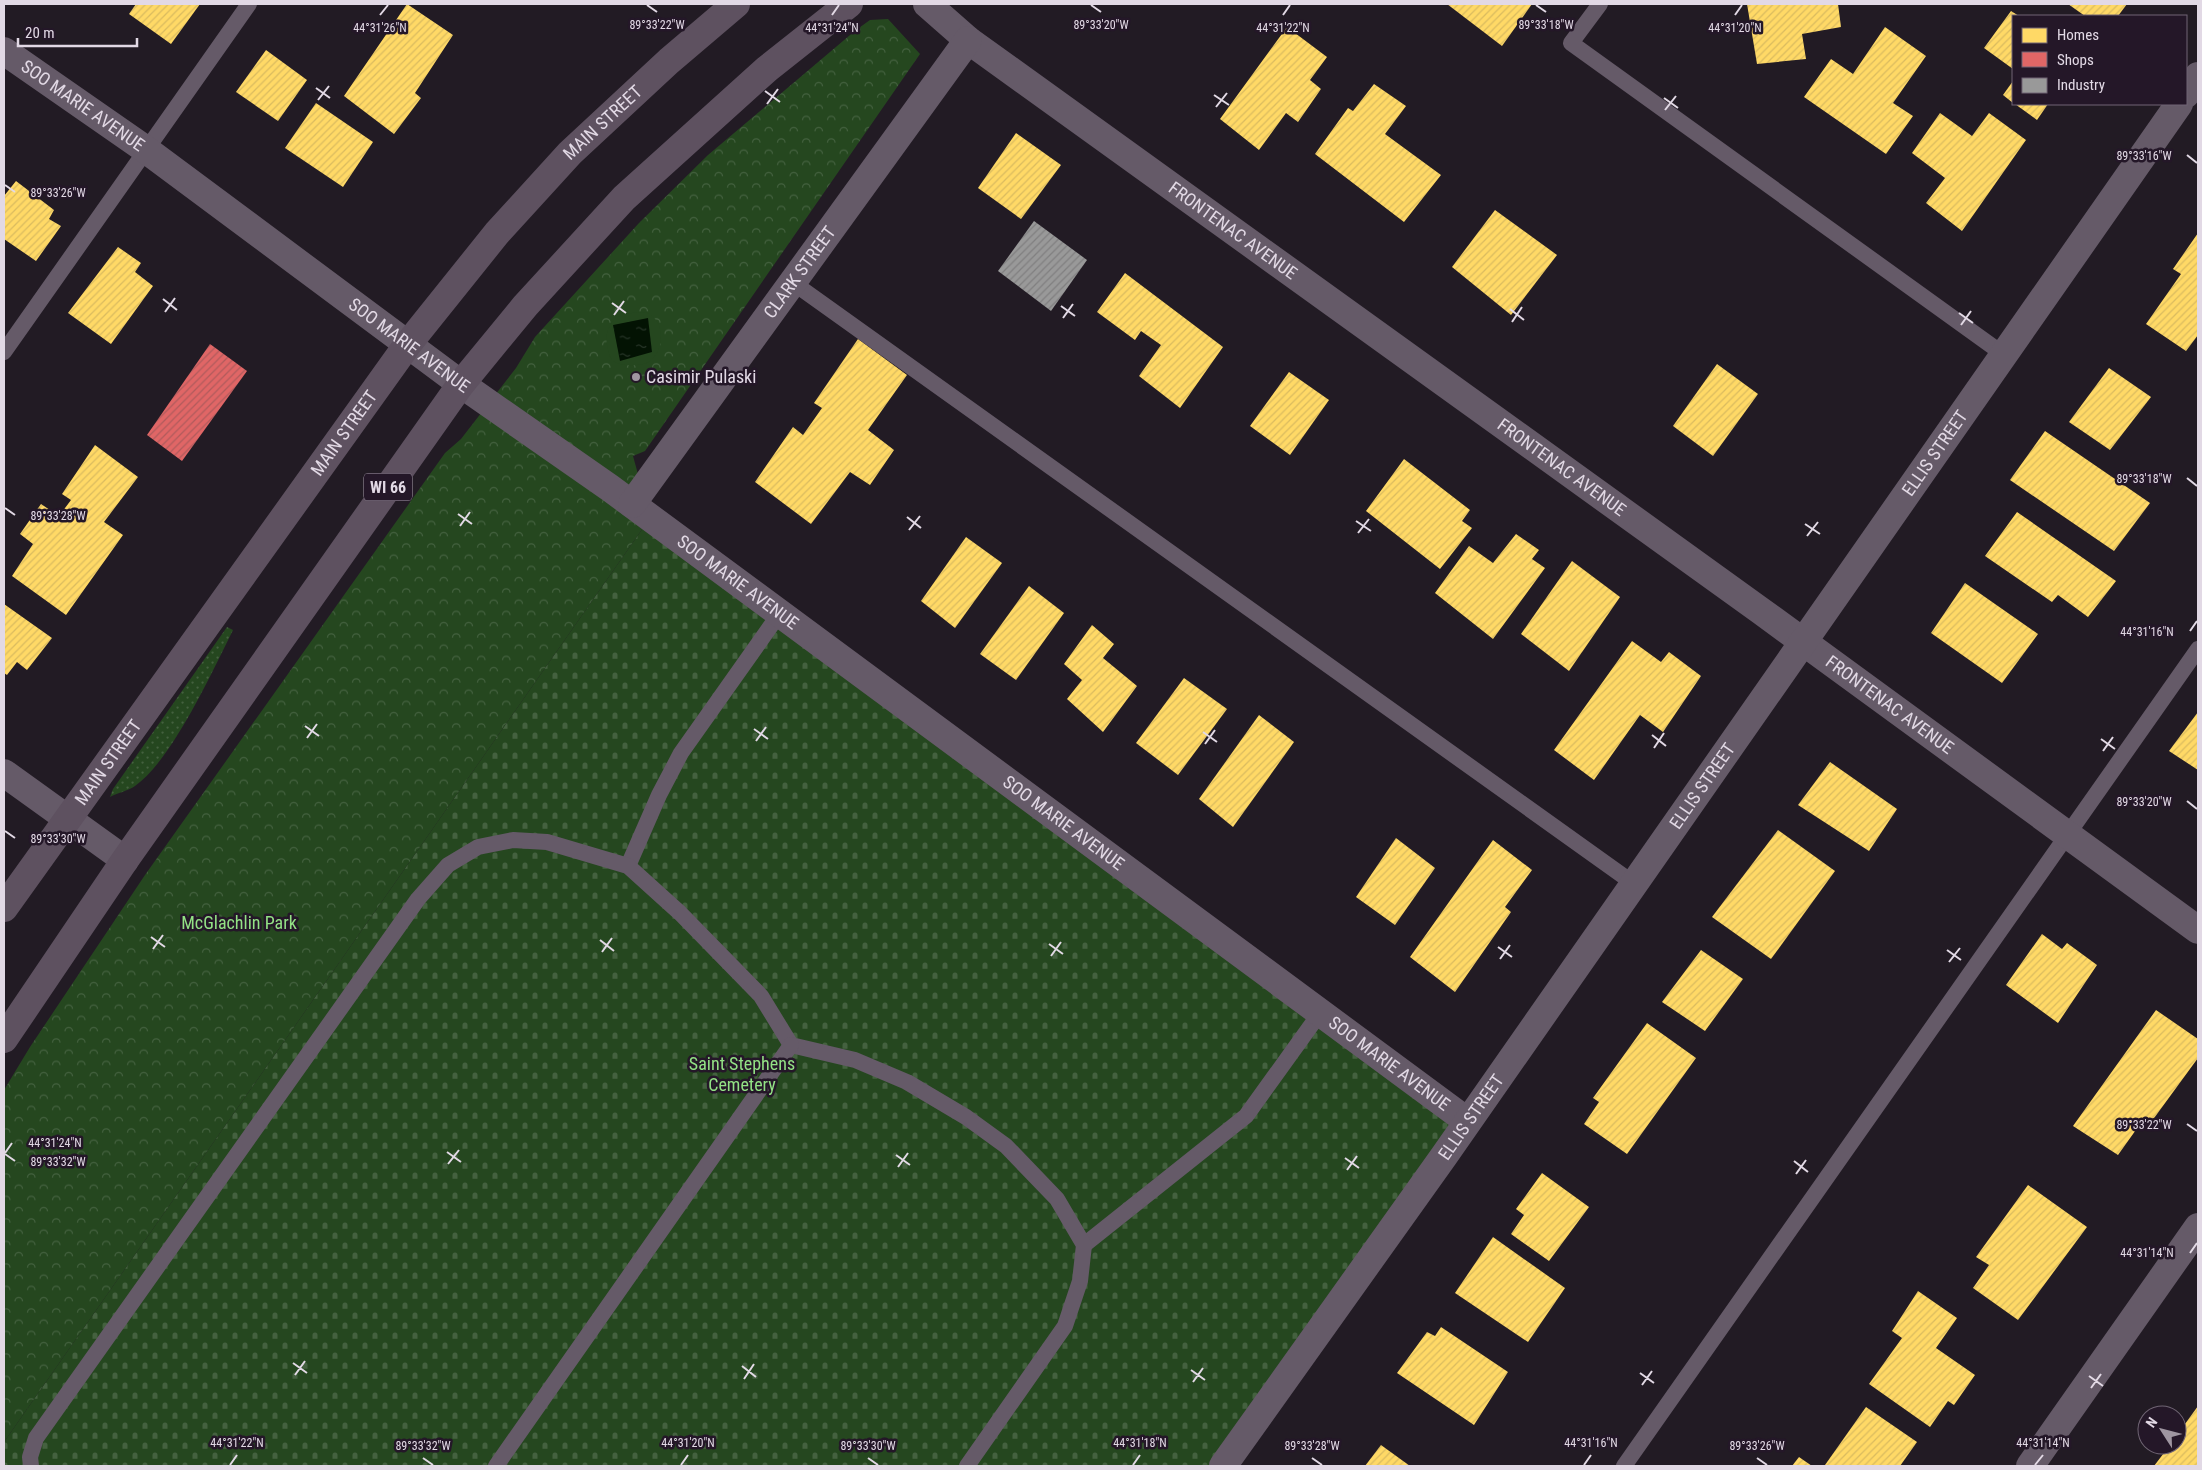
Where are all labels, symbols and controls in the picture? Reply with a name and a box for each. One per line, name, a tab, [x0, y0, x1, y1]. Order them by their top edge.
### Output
scale bar	[18, 15, 136, 47]
legend	[2012, 15, 2187, 105]
text: 89°33'22"W	[629, 18, 685, 32]
text: 89°33'20"W	[1073, 18, 1129, 32]
text: 89°33'18"W	[1518, 18, 1574, 32]
text: 44°31'26"N	[353, 21, 407, 35]
text: 44°31'24"N	[805, 21, 859, 35]
text: 44°31'22"N	[1256, 21, 1310, 35]
text: 44°31'20"N	[1708, 21, 1762, 35]
text: 20 m	[25, 24, 55, 42]
text: Homes	[2057, 26, 2099, 44]
text: Shops	[2057, 51, 2094, 69]
street label: SOO MARIE AVENUE	[17, 55, 149, 156]
text: Industry	[2057, 76, 2105, 94]
street label: MAIN STREET	[559, 81, 646, 164]
text: 89°33'16"W	[2116, 149, 2172, 163]
street label: FRONTENAC AVENUE	[1165, 177, 1302, 284]
text: 89°33'26"W	[30, 186, 86, 200]
street label: CLARK STREET	[759, 222, 840, 322]
street label: SOO MARIE AVENUE	[345, 293, 474, 397]
place label: Casimir Pulaski	[646, 366, 756, 387]
marker: Casimir Pulaski	[630, 371, 642, 383]
street label: MAIN STREET	[306, 386, 381, 480]
street label: ELLIS STREET	[1897, 406, 1972, 500]
street label: FRONTENAC AVENUE	[1494, 414, 1630, 520]
text: 89°33'18"W	[2116, 472, 2172, 486]
road number: WI 66	[364, 474, 412, 501]
text: 89°33'28"W	[30, 509, 86, 523]
street label: SOO MARIE AVENUE	[673, 530, 803, 634]
text: 44°31'16"N	[2120, 625, 2174, 639]
street label: FRONTENAC AVENUE	[1822, 651, 1958, 758]
street label: MAIN STREET	[70, 716, 145, 809]
street label: ELLIS STREET	[1665, 739, 1739, 833]
street label: SOO MARIE AVENUE	[999, 771, 1129, 874]
text: 89°33'20"W	[2116, 795, 2172, 809]
text: 89°33'30"W	[30, 832, 86, 846]
park label: McGlachlin Park	[181, 912, 297, 933]
street label: SOO MARIE AVENUE	[1325, 1012, 1454, 1115]
park label: Saint Stephens Cemetery	[689, 1053, 795, 1095]
street label: ELLIS STREET	[1433, 1070, 1508, 1164]
text: 89°33'22"W	[2116, 1118, 2172, 1132]
text: 44°31'24"N	[28, 1136, 82, 1150]
text: 89°33'32"W	[30, 1155, 86, 1169]
text: 44°31'14"N	[2120, 1246, 2174, 1260]
north arrow	[2137, 1405, 2187, 1455]
text: N	[2142, 1414, 2160, 1431]
text: 44°31'22"N	[210, 1436, 264, 1450]
text: 44°31'20"N	[661, 1436, 715, 1450]
text: 44°31'18"N	[1113, 1436, 1167, 1450]
text: 44°31'16"N	[1564, 1436, 1618, 1450]
text: 44°31'14"N	[2016, 1436, 2070, 1450]
text: 89°33'32"W	[395, 1439, 451, 1453]
text: 89°33'30"W	[840, 1439, 896, 1453]
text: 89°33'28"W	[1284, 1439, 1340, 1453]
text: 89°33'26"W	[1729, 1439, 1785, 1453]

